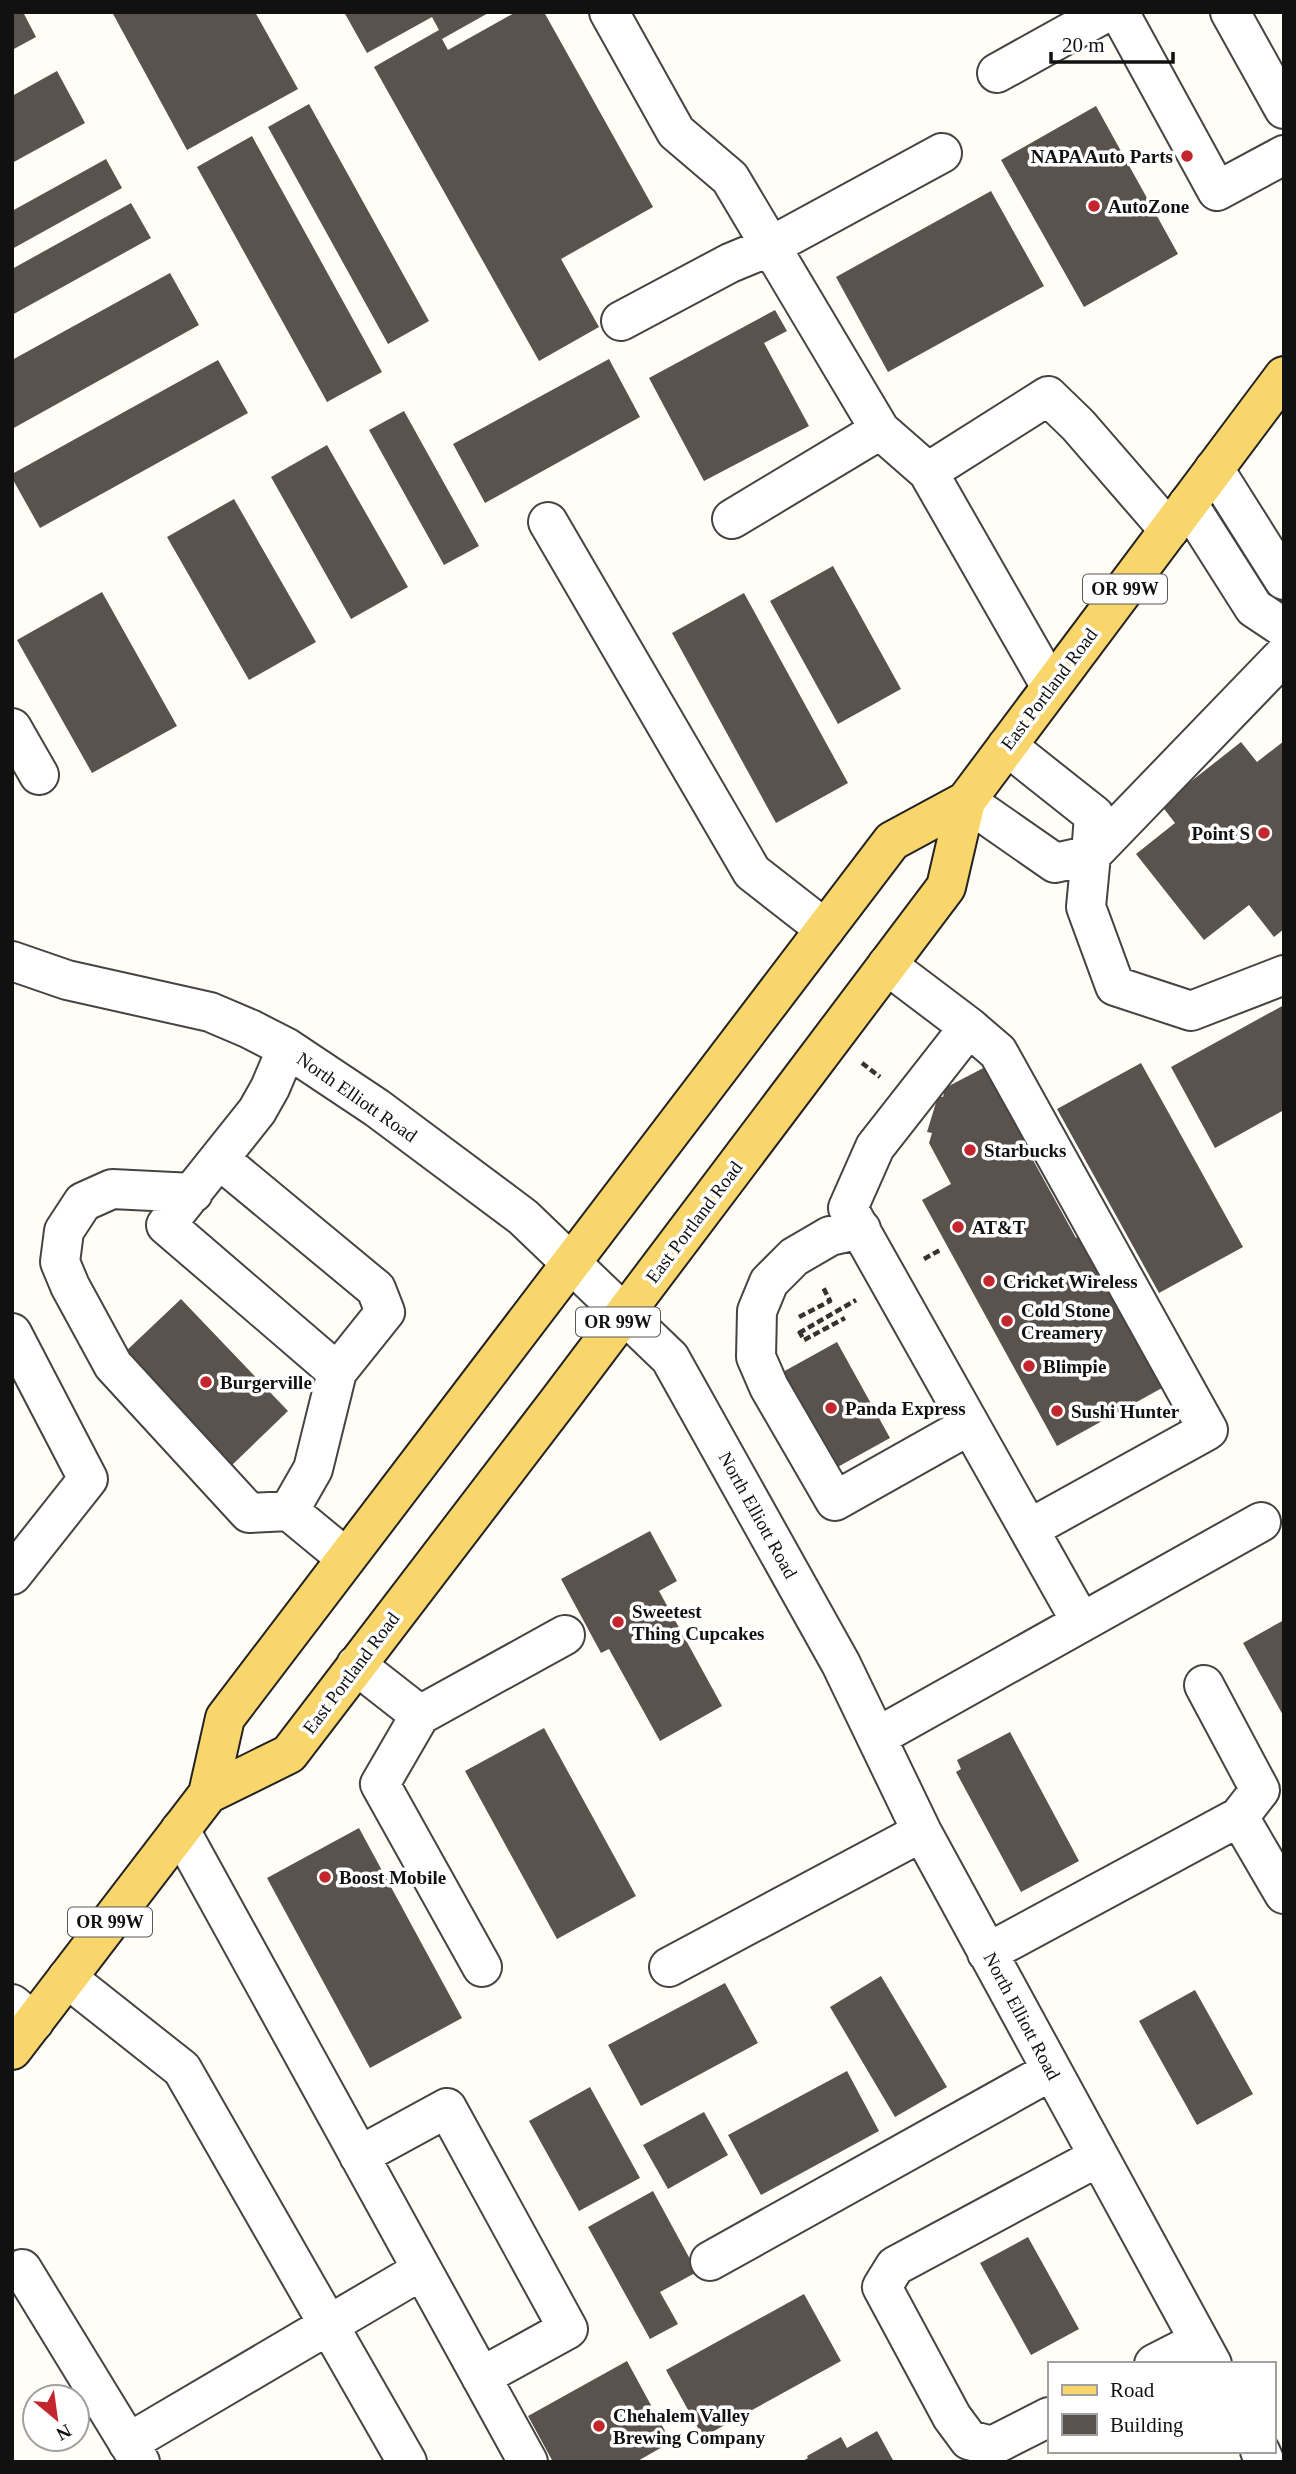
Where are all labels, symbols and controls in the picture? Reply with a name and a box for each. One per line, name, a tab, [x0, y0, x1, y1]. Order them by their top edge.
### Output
scale bar	[1051, 21, 1174, 65]
text: 20 m	[1062, 33, 1105, 57]
place label: NAPA Auto Parts	[1031, 146, 1173, 167]
marker: NAPA Auto Parts	[1179, 148, 1195, 164]
place label: AutoZone	[1108, 196, 1189, 217]
marker: AutoZone	[1086, 198, 1102, 214]
road number: OR 99W	[1083, 574, 1167, 604]
street label: East Portland Road	[996, 624, 1102, 754]
place label: Point S	[1191, 823, 1250, 844]
marker: Point S	[1256, 825, 1272, 841]
street label: North Elliott Road	[293, 1048, 421, 1146]
place label: Starbucks	[984, 1140, 1066, 1161]
marker: Starbucks	[962, 1142, 978, 1158]
street label: East Portland Road	[641, 1157, 747, 1287]
place label: AT&T	[972, 1217, 1026, 1238]
marker: AT&T	[950, 1219, 966, 1235]
place label: Cricket Wireless	[1003, 1271, 1138, 1292]
marker: Cricket Wireless	[981, 1273, 997, 1289]
place label: Cold Stone Creamery	[1021, 1300, 1110, 1343]
road number: OR 99W	[576, 1308, 660, 1336]
marker: Cold Stone Creamery	[999, 1313, 1015, 1329]
place label: Blimpie	[1043, 1356, 1106, 1377]
marker: Blimpie	[1021, 1358, 1037, 1374]
place label: Burgerville	[220, 1372, 312, 1393]
marker: Burgerville	[198, 1374, 214, 1390]
place label: Panda Express	[845, 1398, 966, 1419]
marker: Panda Express	[823, 1400, 839, 1416]
place label: Sushi Hunter	[1071, 1401, 1180, 1422]
marker: Sushi Hunter	[1049, 1403, 1065, 1419]
street label: North Elliott Road	[715, 1448, 802, 1582]
place label: Sweetest Thing Cupcakes	[632, 1601, 765, 1644]
street label: East Portland Road	[298, 1608, 404, 1738]
marker: Sweetest Thing Cupcakes	[610, 1614, 626, 1630]
place label: Boost Mobile	[339, 1867, 446, 1888]
marker: Boost Mobile	[317, 1869, 333, 1885]
road number: OR 99W	[68, 1908, 152, 1936]
street label: North Elliott Road	[980, 1949, 1065, 2084]
legend	[1048, 2362, 1275, 2453]
text: Road	[1110, 2378, 1155, 2402]
north arrow	[21, 2383, 91, 2453]
place label: Chehalem Valley Brewing Company	[613, 2405, 766, 2448]
text: Building	[1110, 2413, 1184, 2437]
marker: Chehalem Valley Brewing Company	[591, 2418, 607, 2434]
text: N	[53, 2420, 75, 2445]

